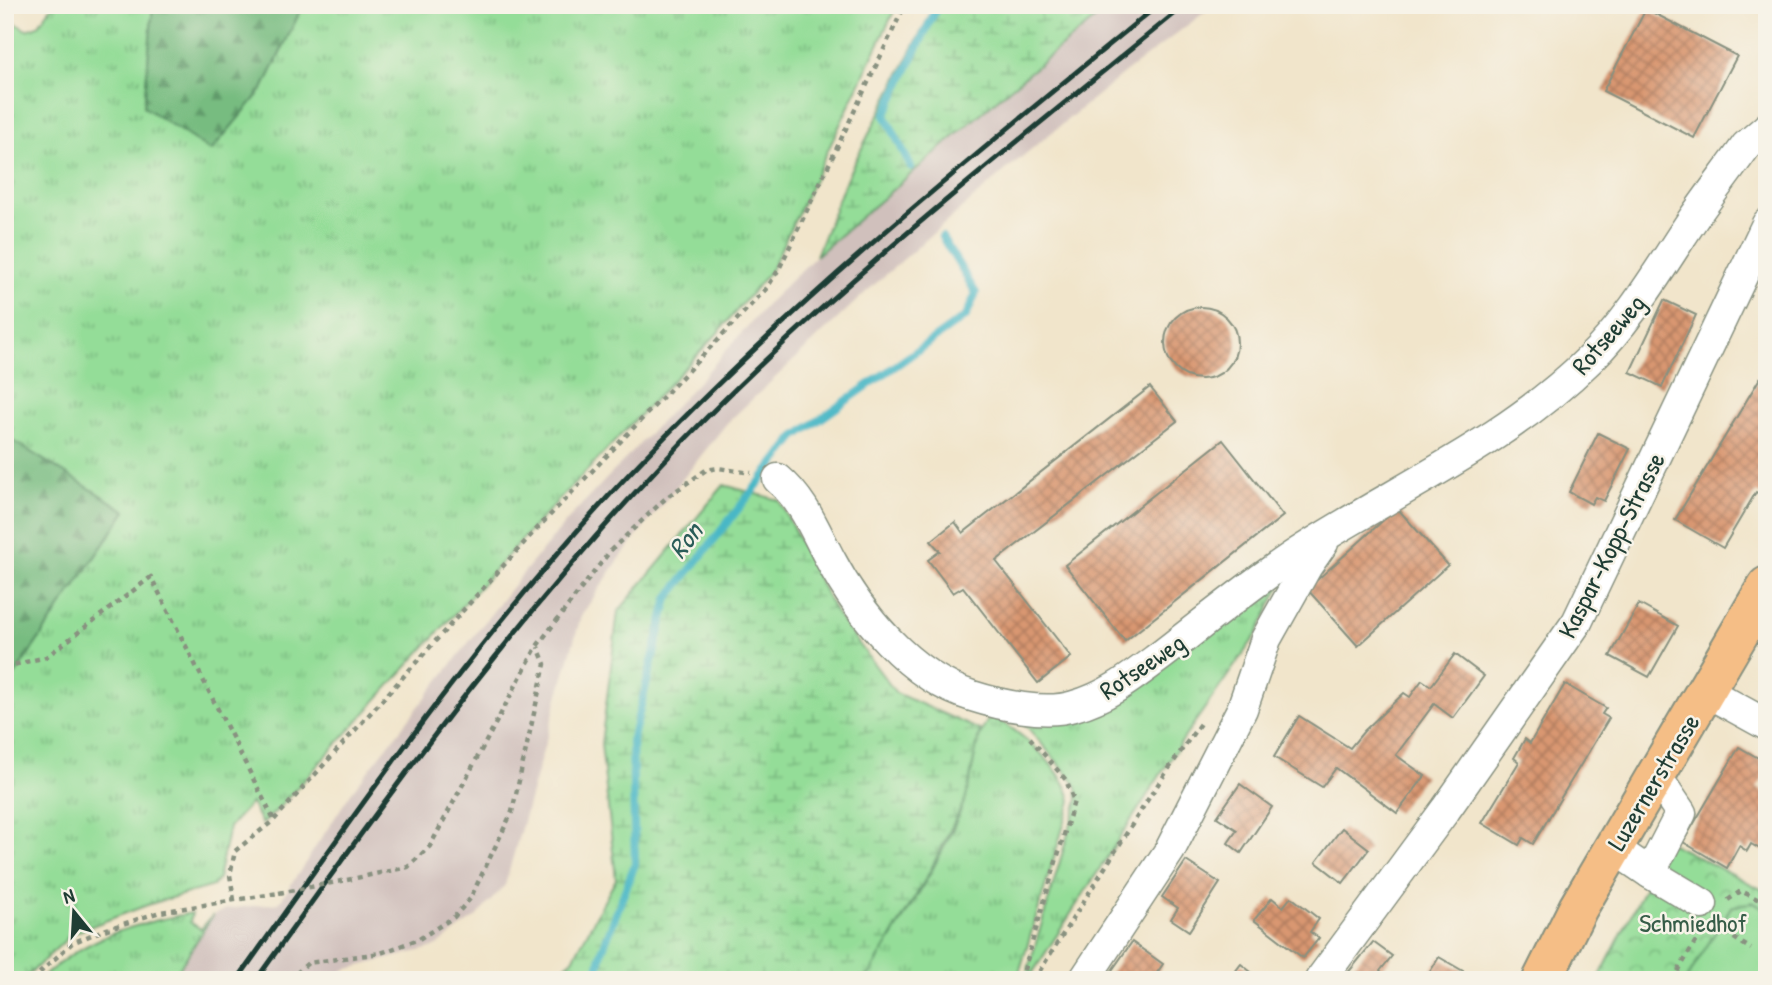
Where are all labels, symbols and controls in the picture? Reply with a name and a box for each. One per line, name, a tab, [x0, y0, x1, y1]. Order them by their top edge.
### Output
street label: Rotseeweg	[1563, 286, 1653, 382]
street label: Kaspar-Kopp-Strasse	[1549, 446, 1673, 644]
water label: Ron	[659, 512, 713, 566]
street label: Rotseeweg	[1092, 625, 1192, 707]
street label: Luzernerstrasse	[1599, 707, 1707, 857]
north arrow	[38, 876, 108, 946]
text: N	[60, 882, 78, 910]
park label: Schmiedhof	[1639, 905, 1747, 940]

